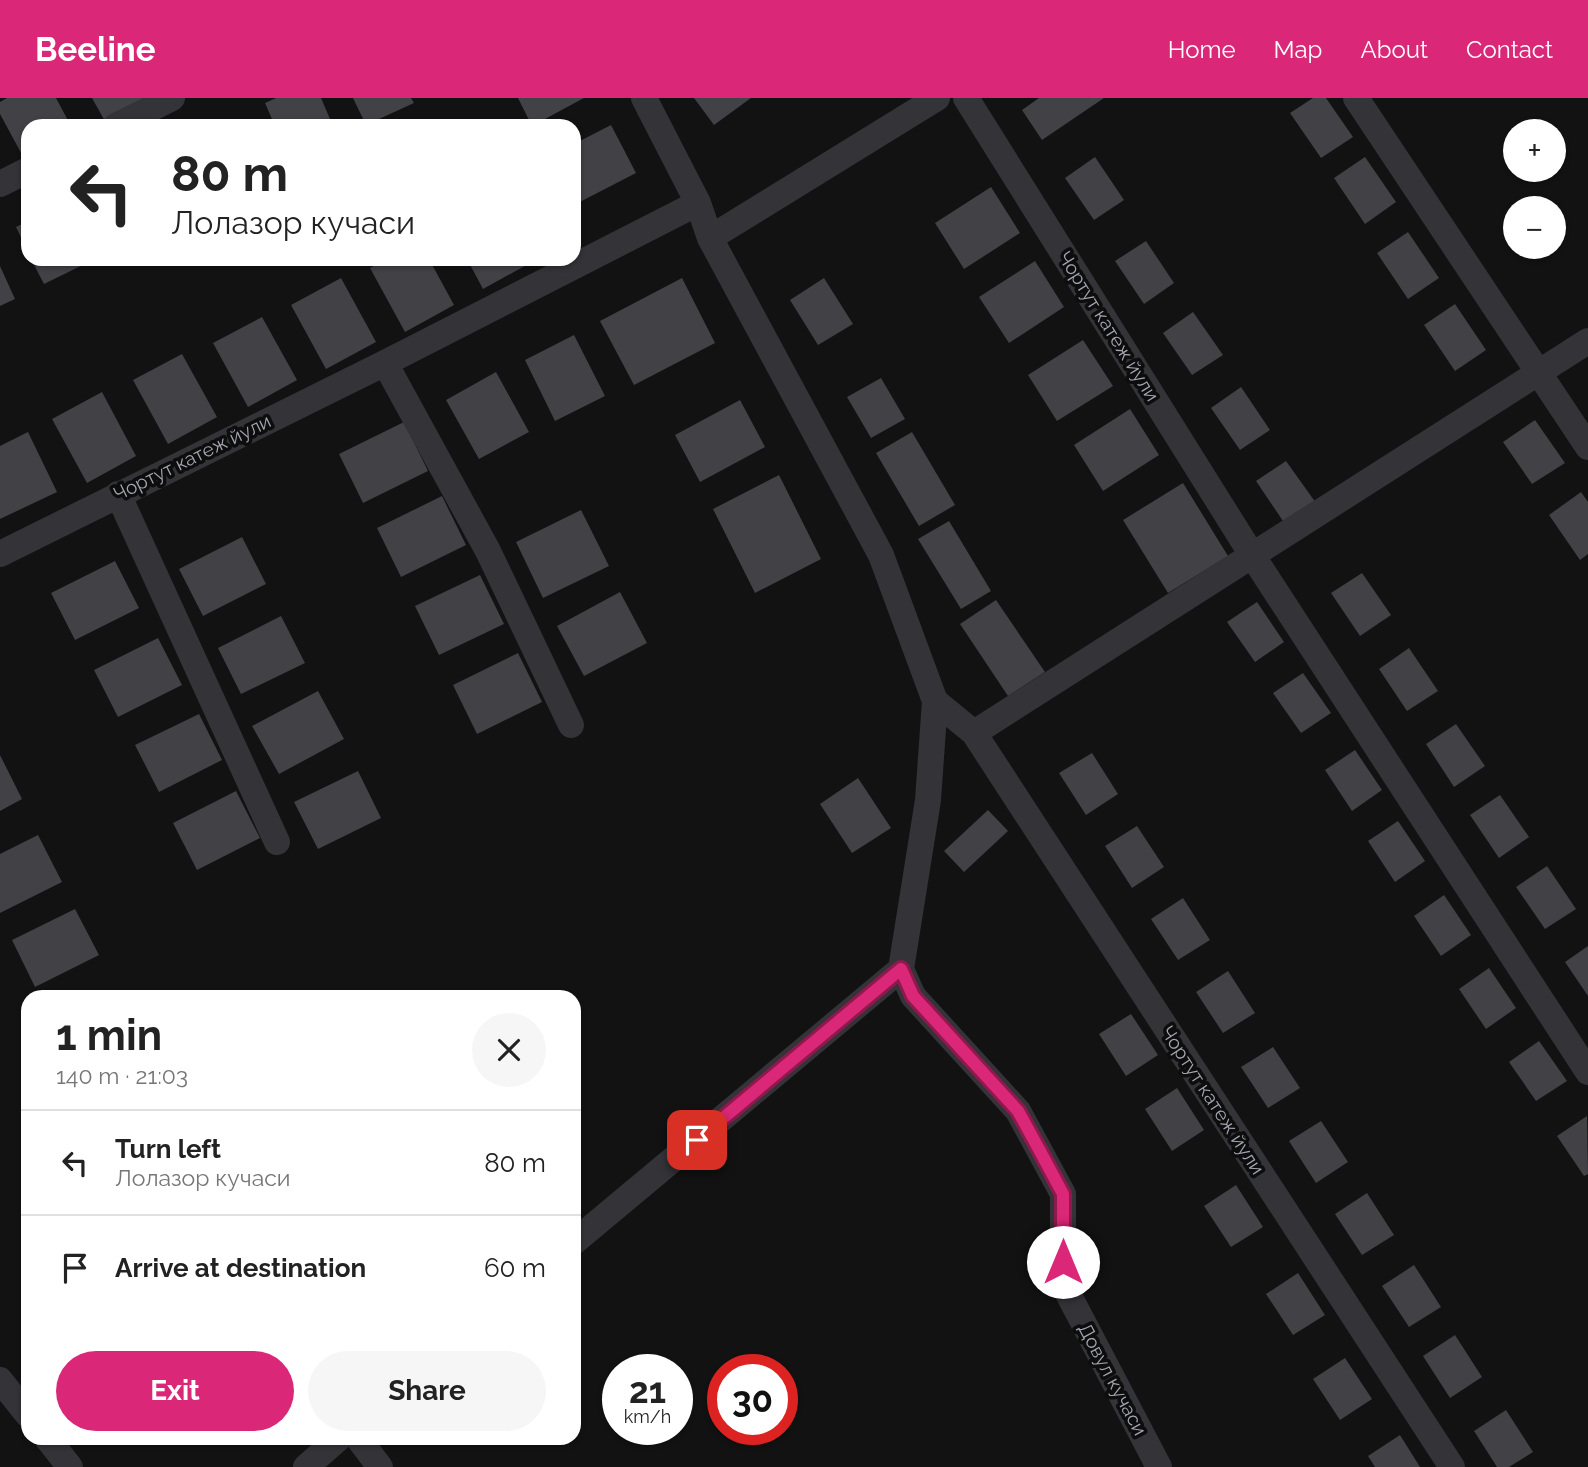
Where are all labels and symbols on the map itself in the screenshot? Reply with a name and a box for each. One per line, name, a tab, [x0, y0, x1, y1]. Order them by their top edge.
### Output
street label: Чортут катеж йули	[1054, 247, 1164, 405]
street label: Чортут катеж йули	[110, 409, 274, 505]
street label: Чортут катеж йули	[1157, 1022, 1269, 1178]
pin	[667, 1110, 727, 1170]
position arrow	[1026, 1225, 1100, 1299]
street label: Довул кучаси	[1074, 1319, 1152, 1439]
speed limit sign: 30	[707, 1354, 798, 1445]

